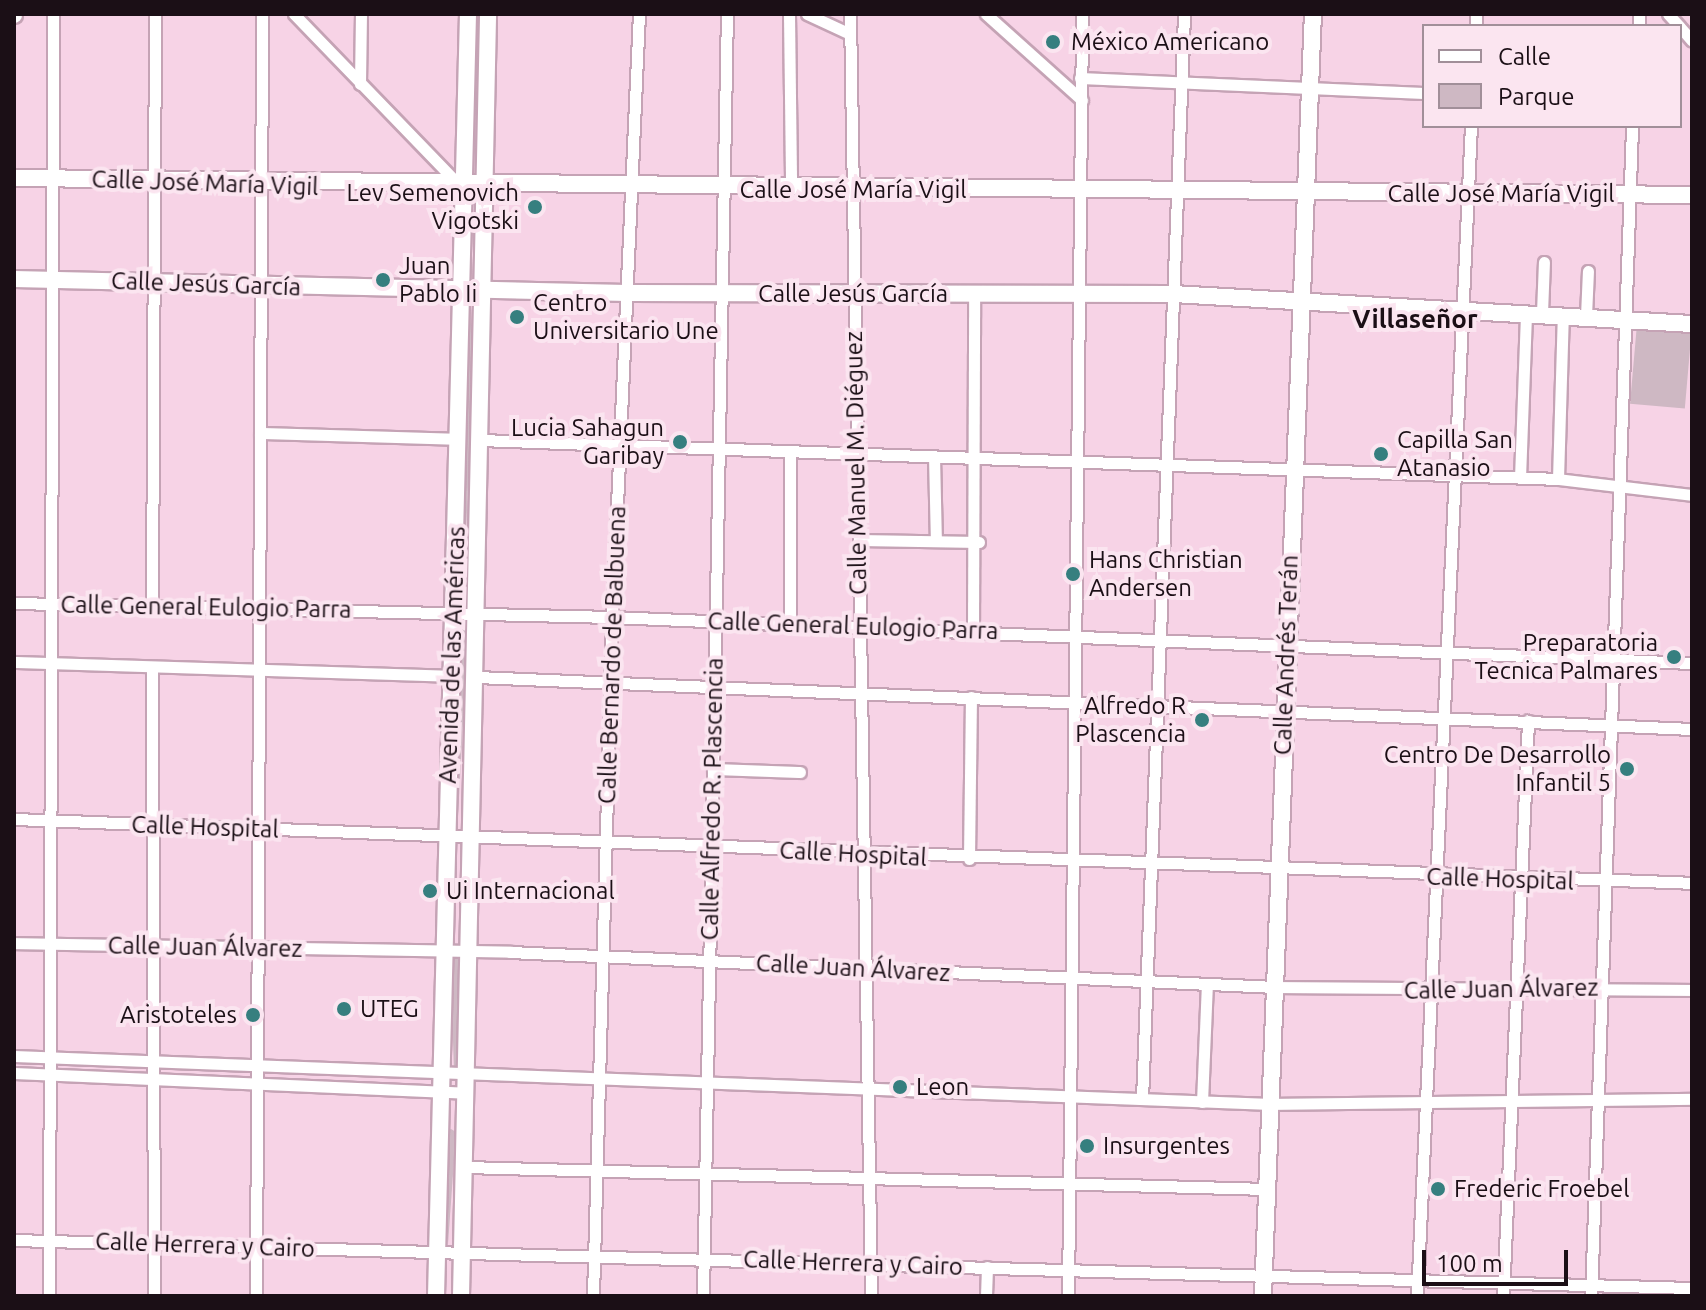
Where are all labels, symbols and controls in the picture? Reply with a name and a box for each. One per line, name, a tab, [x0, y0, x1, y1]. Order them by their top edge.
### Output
legend	[1422, 24, 1682, 128]
place label: México Americano	[1071, 28, 1269, 56]
marker: México Americano	[1042, 31, 1064, 53]
text: Calle	[1498, 43, 1551, 70]
text: Parque	[1498, 83, 1575, 110]
street label: Calle José María Vigil	[91, 165, 319, 201]
street label: Calle José María Vigil	[739, 176, 967, 204]
place label: Lev Semenovich Vigotski	[346, 179, 519, 235]
street label: Calle José María Vigil	[1387, 180, 1615, 208]
marker: Lev Semenovich Vigotski	[526, 198, 544, 216]
place label: Juan Pablo Ii	[399, 252, 477, 308]
street label: Calle Jesús García	[110, 266, 302, 302]
marker: Juan Pablo Ii	[374, 271, 392, 289]
street label: Calle Jesús García	[758, 280, 948, 308]
place label: Centro Universitario Une	[533, 289, 719, 345]
district label: Villaseñor	[1352, 303, 1478, 335]
marker: Centro Universitario Une	[508, 308, 526, 326]
street label: Calle Manuel M. Diéguez	[839, 331, 873, 595]
place label: Lucia Sahagun Garibay	[511, 414, 664, 470]
place label: Capilla San Atanasio	[1397, 426, 1513, 482]
marker: Lucia Sahagun Garibay	[671, 433, 689, 451]
marker: Capilla San Atanasio	[1372, 445, 1390, 463]
street label: Calle Bernardo de Balbuena	[592, 505, 632, 805]
street label: Avenida de las Américas	[433, 526, 471, 784]
place label: Hans Christian Andersen	[1089, 546, 1243, 602]
street label: Calle Andrés Terán	[1268, 554, 1304, 756]
marker: Hans Christian Andersen	[1064, 565, 1082, 583]
street label: Calle General Eulogio Parra	[60, 590, 352, 624]
street label: Calle General Eulogio Parra	[707, 607, 999, 645]
place label: Preparatoria Tecnica Palmares	[1474, 629, 1658, 685]
marker: Preparatoria Tecnica Palmares	[1665, 648, 1683, 666]
street label: Calle Alfredo R. Plascencia	[695, 657, 729, 941]
place label: Alfredo R Plascencia	[1075, 692, 1186, 748]
marker: Alfredo R Plascencia	[1193, 711, 1211, 729]
place label: Centro De Desarrollo Infantil 5	[1384, 741, 1611, 797]
marker: Centro De Desarrollo Infantil 5	[1618, 760, 1636, 778]
street label: Calle Hospital	[131, 810, 279, 844]
street label: Calle Hospital	[779, 836, 927, 872]
street label: Calle Hospital	[1426, 862, 1574, 896]
place label: Ui Internacional	[446, 877, 615, 905]
marker: Ui Internacional	[421, 882, 439, 900]
street label: Calle Juan Álvarez	[107, 931, 303, 963]
street label: Calle Juan Álvarez	[755, 949, 951, 987]
street label: Calle Juan Álvarez	[1403, 973, 1599, 1005]
place label: UTEG	[360, 995, 419, 1023]
marker: UTEG	[335, 1000, 353, 1018]
place label: Aristoteles	[120, 1001, 237, 1029]
marker: Aristoteles	[244, 1006, 262, 1024]
place label: Leon	[916, 1073, 969, 1101]
marker: Leon	[891, 1078, 909, 1096]
place label: Insurgentes	[1103, 1132, 1230, 1160]
marker: Insurgentes	[1078, 1137, 1096, 1155]
place label: Frederic Froebel	[1454, 1175, 1630, 1203]
marker: Frederic Froebel	[1429, 1180, 1447, 1198]
street label: Calle Herrera y Cairo	[95, 1227, 315, 1263]
scale bar	[1426, 1234, 1572, 1284]
street label: Calle Herrera y Cairo	[743, 1245, 963, 1281]
text: 100 m	[1436, 1250, 1503, 1277]

